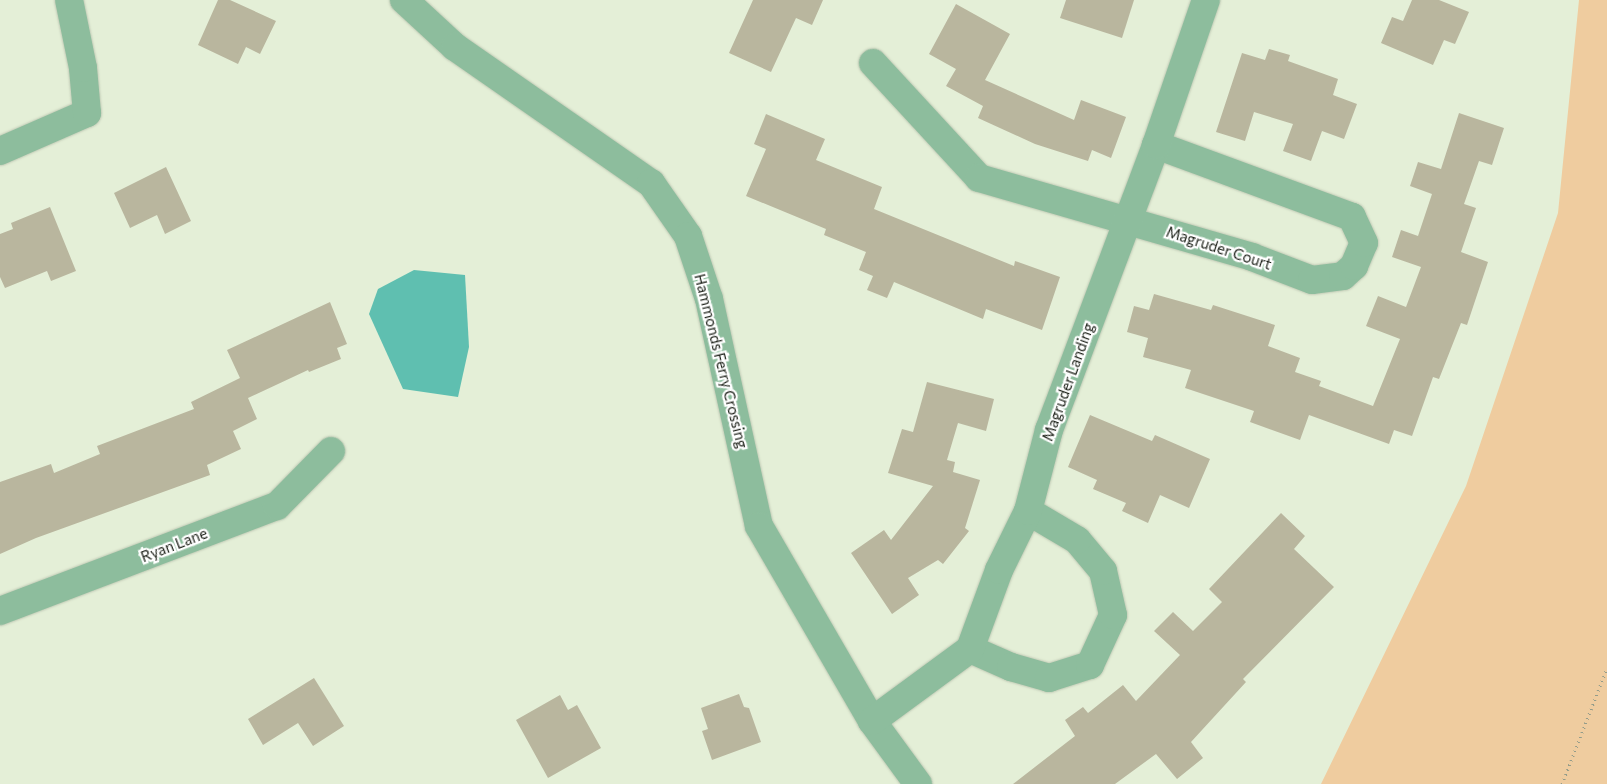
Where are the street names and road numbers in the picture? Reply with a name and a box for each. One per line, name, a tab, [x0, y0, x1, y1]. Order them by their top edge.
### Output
street label: Magruder Court	[1164, 222, 1274, 274]
street label: Hammonds Ferry Crossing	[691, 272, 751, 450]
street label: Magruder Landing	[1038, 321, 1098, 443]
street label: Ryan Lane	[138, 524, 210, 566]

